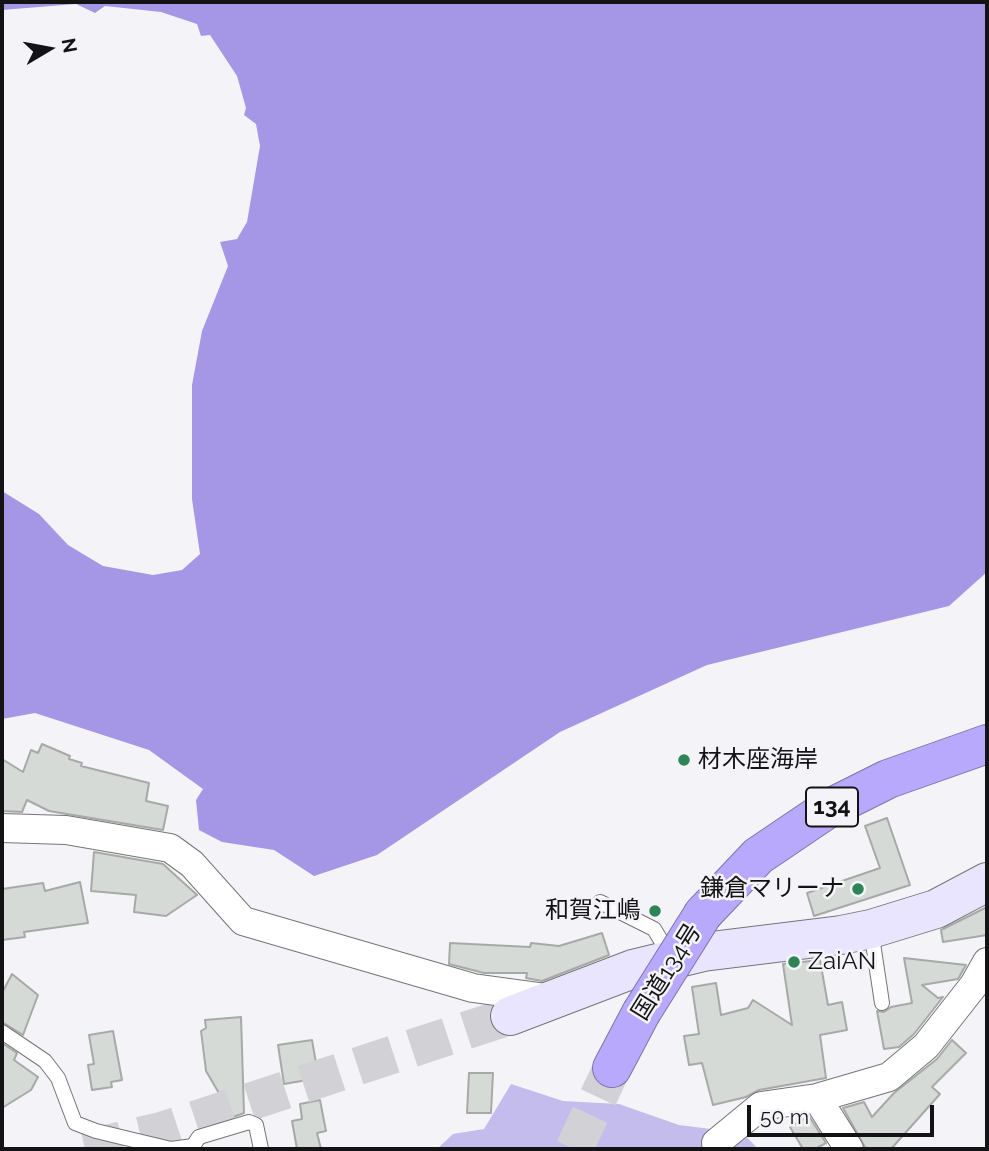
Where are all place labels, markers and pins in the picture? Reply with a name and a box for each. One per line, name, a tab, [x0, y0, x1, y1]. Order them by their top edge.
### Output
place label: 材木座海岸	[698, 746, 818, 774]
marker: 材木座海岸	[676, 752, 692, 768]
place label: 鎌倉マリーナ	[700, 875, 844, 903]
marker: 鎌倉マリーナ	[850, 881, 866, 897]
place label: 和賀江嶋	[545, 897, 641, 925]
marker: 和賀江嶋	[647, 903, 663, 919]
place label: ZaiAN	[808, 948, 876, 976]
marker: ZaiAN	[786, 954, 802, 970]

